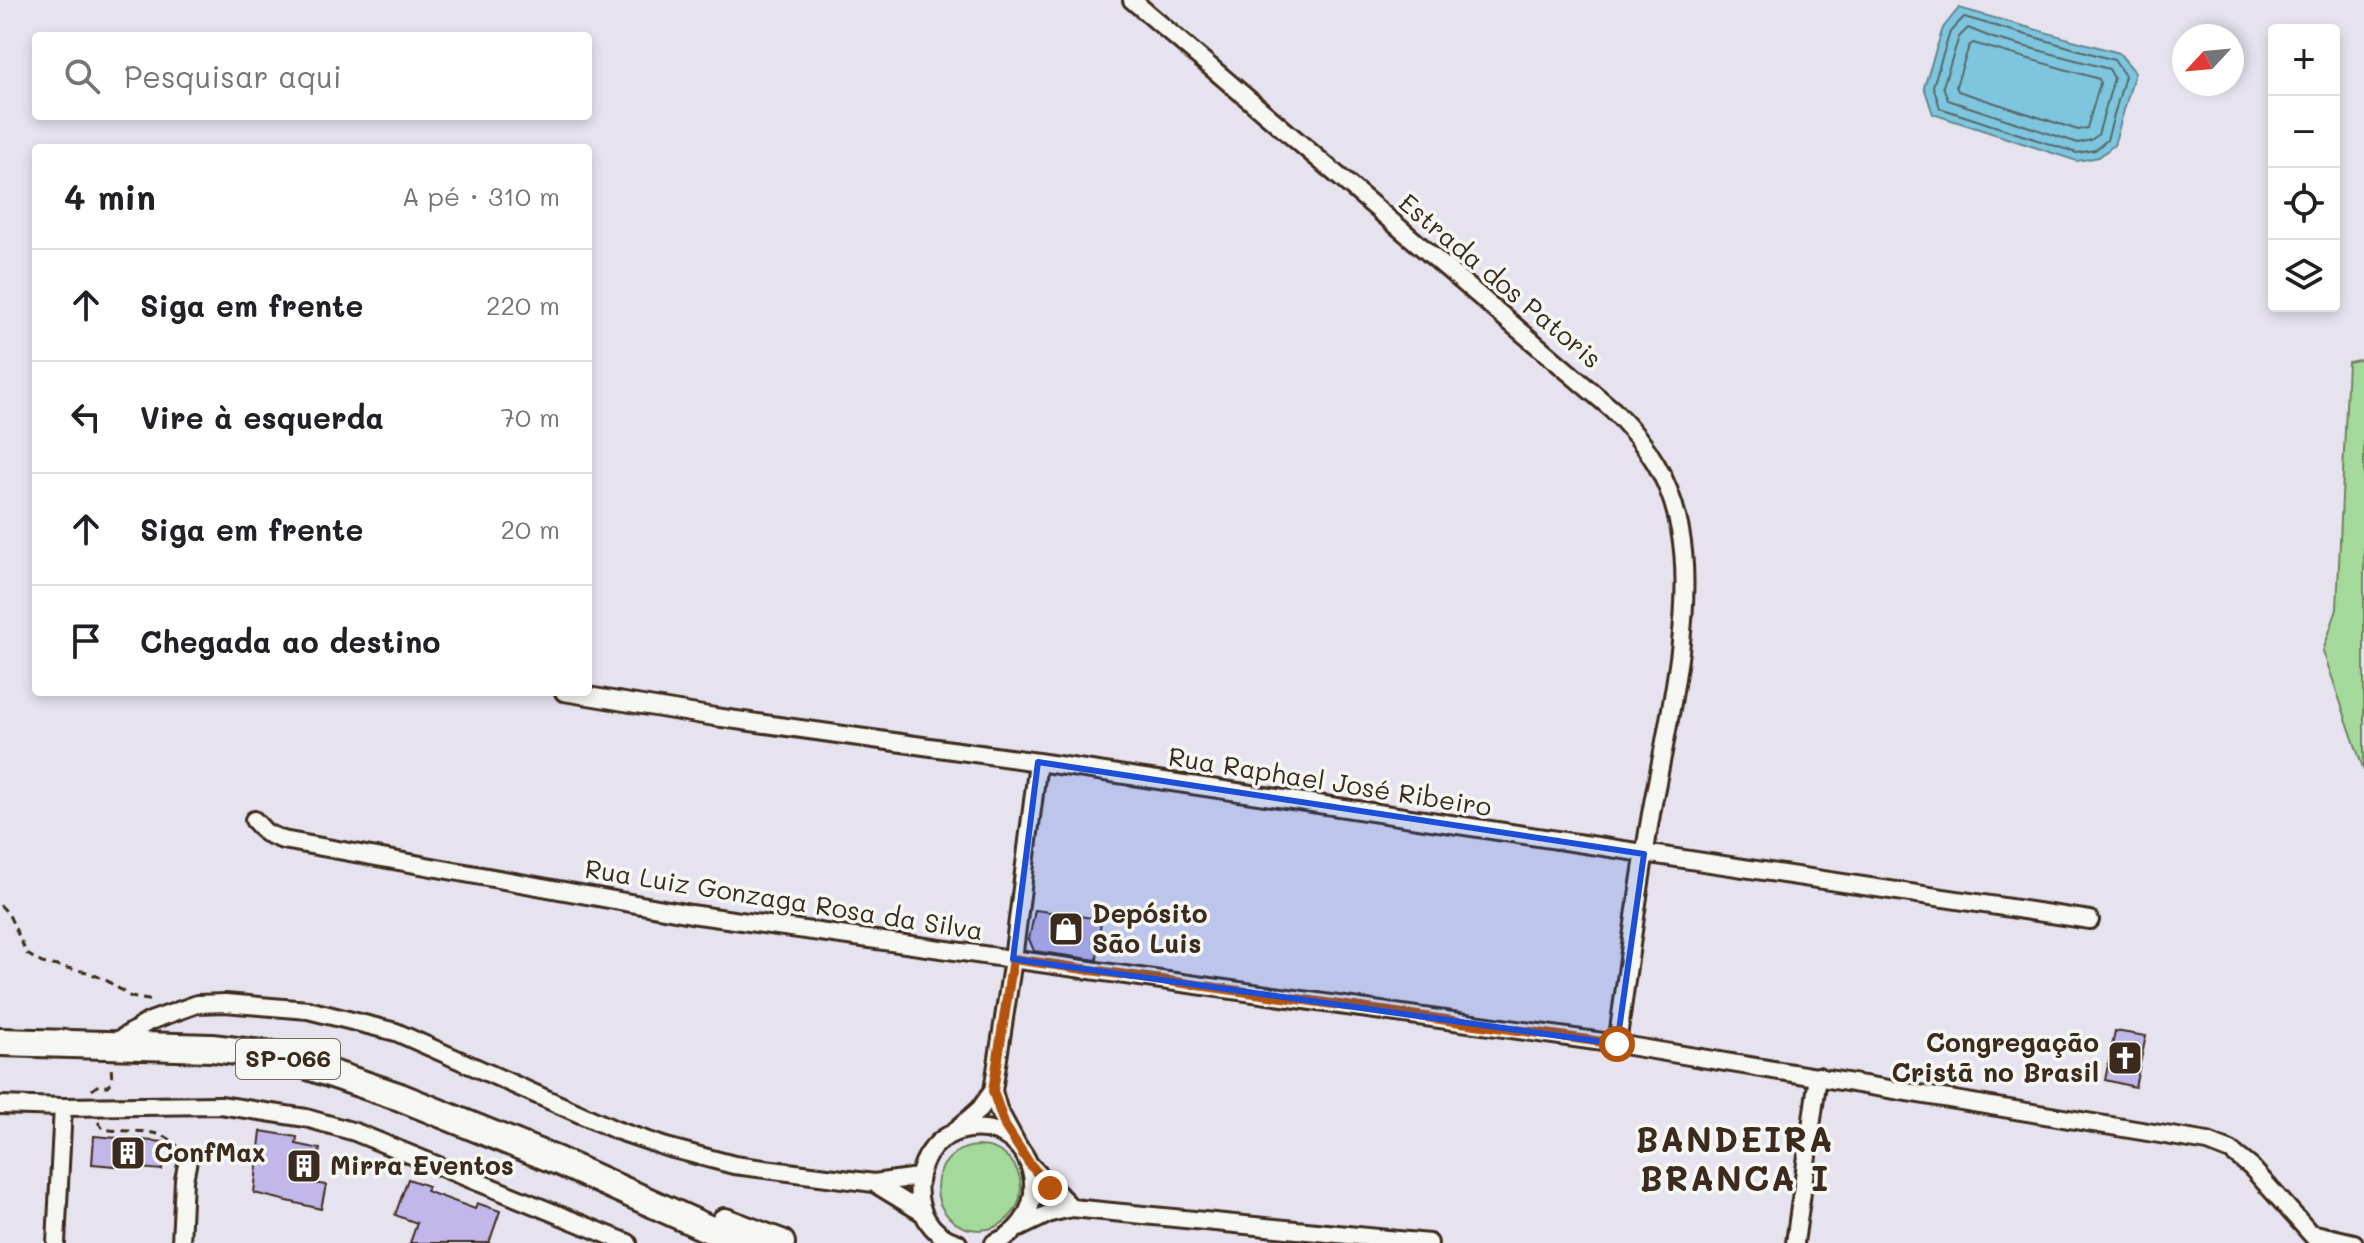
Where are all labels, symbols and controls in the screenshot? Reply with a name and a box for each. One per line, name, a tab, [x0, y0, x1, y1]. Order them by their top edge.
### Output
north arrow	[2172, 24, 2244, 96]
map controls	[2268, 24, 2340, 312]
button: +	[2268, 24, 2340, 96]
search box	[32, 32, 592, 120]
icon: search	[60, 54, 104, 98]
text: Pesquisar aqui	[124, 56, 342, 96]
button: −	[2268, 96, 2340, 168]
button: locate	[2268, 168, 2340, 240]
text: 4 min	[64, 174, 156, 219]
text: A pé · 310 m	[402, 179, 560, 213]
street label: Estrada dos Patoris	[1392, 185, 1609, 375]
button: layers	[2268, 240, 2340, 312]
icon: ahead	[64, 283, 108, 327]
text: Siga em frente	[140, 285, 363, 325]
text: 220 m	[486, 288, 560, 322]
icon: left	[64, 395, 108, 439]
text: Vire à esquerda	[140, 397, 384, 437]
text: 70 m	[500, 400, 560, 434]
icon: ahead	[64, 507, 108, 551]
text: Siga em frente	[140, 509, 363, 549]
text: 20 m	[500, 512, 560, 546]
icon: arrive	[64, 619, 108, 663]
text: Chegada ao destino	[140, 621, 440, 661]
street label: Rua Raphael José Ribeiro	[1166, 739, 1494, 823]
street label: Rua Luiz Gonzaga Rosa da Silva	[583, 851, 986, 947]
place label: Depósito São Luis	[1092, 896, 1208, 960]
shop icon: Depósito São Luis	[1047, 910, 1085, 948]
place label: Congregação Cristã no Brasil	[1891, 1025, 2099, 1089]
route start	[1599, 1026, 1635, 1062]
road number: SP-066	[236, 1039, 340, 1079]
church icon: Congregação Cristã no Brasil	[2106, 1039, 2144, 1077]
district label: BANDEIRA BRANCA I	[1635, 1116, 1835, 1200]
building icon: ConfMax	[109, 1134, 147, 1172]
place label: ConfMax	[154, 1135, 266, 1169]
building icon: Mirra Eventos	[285, 1147, 323, 1185]
place label: Mirra Eventos	[330, 1148, 514, 1182]
route end	[1032, 1170, 1068, 1206]

